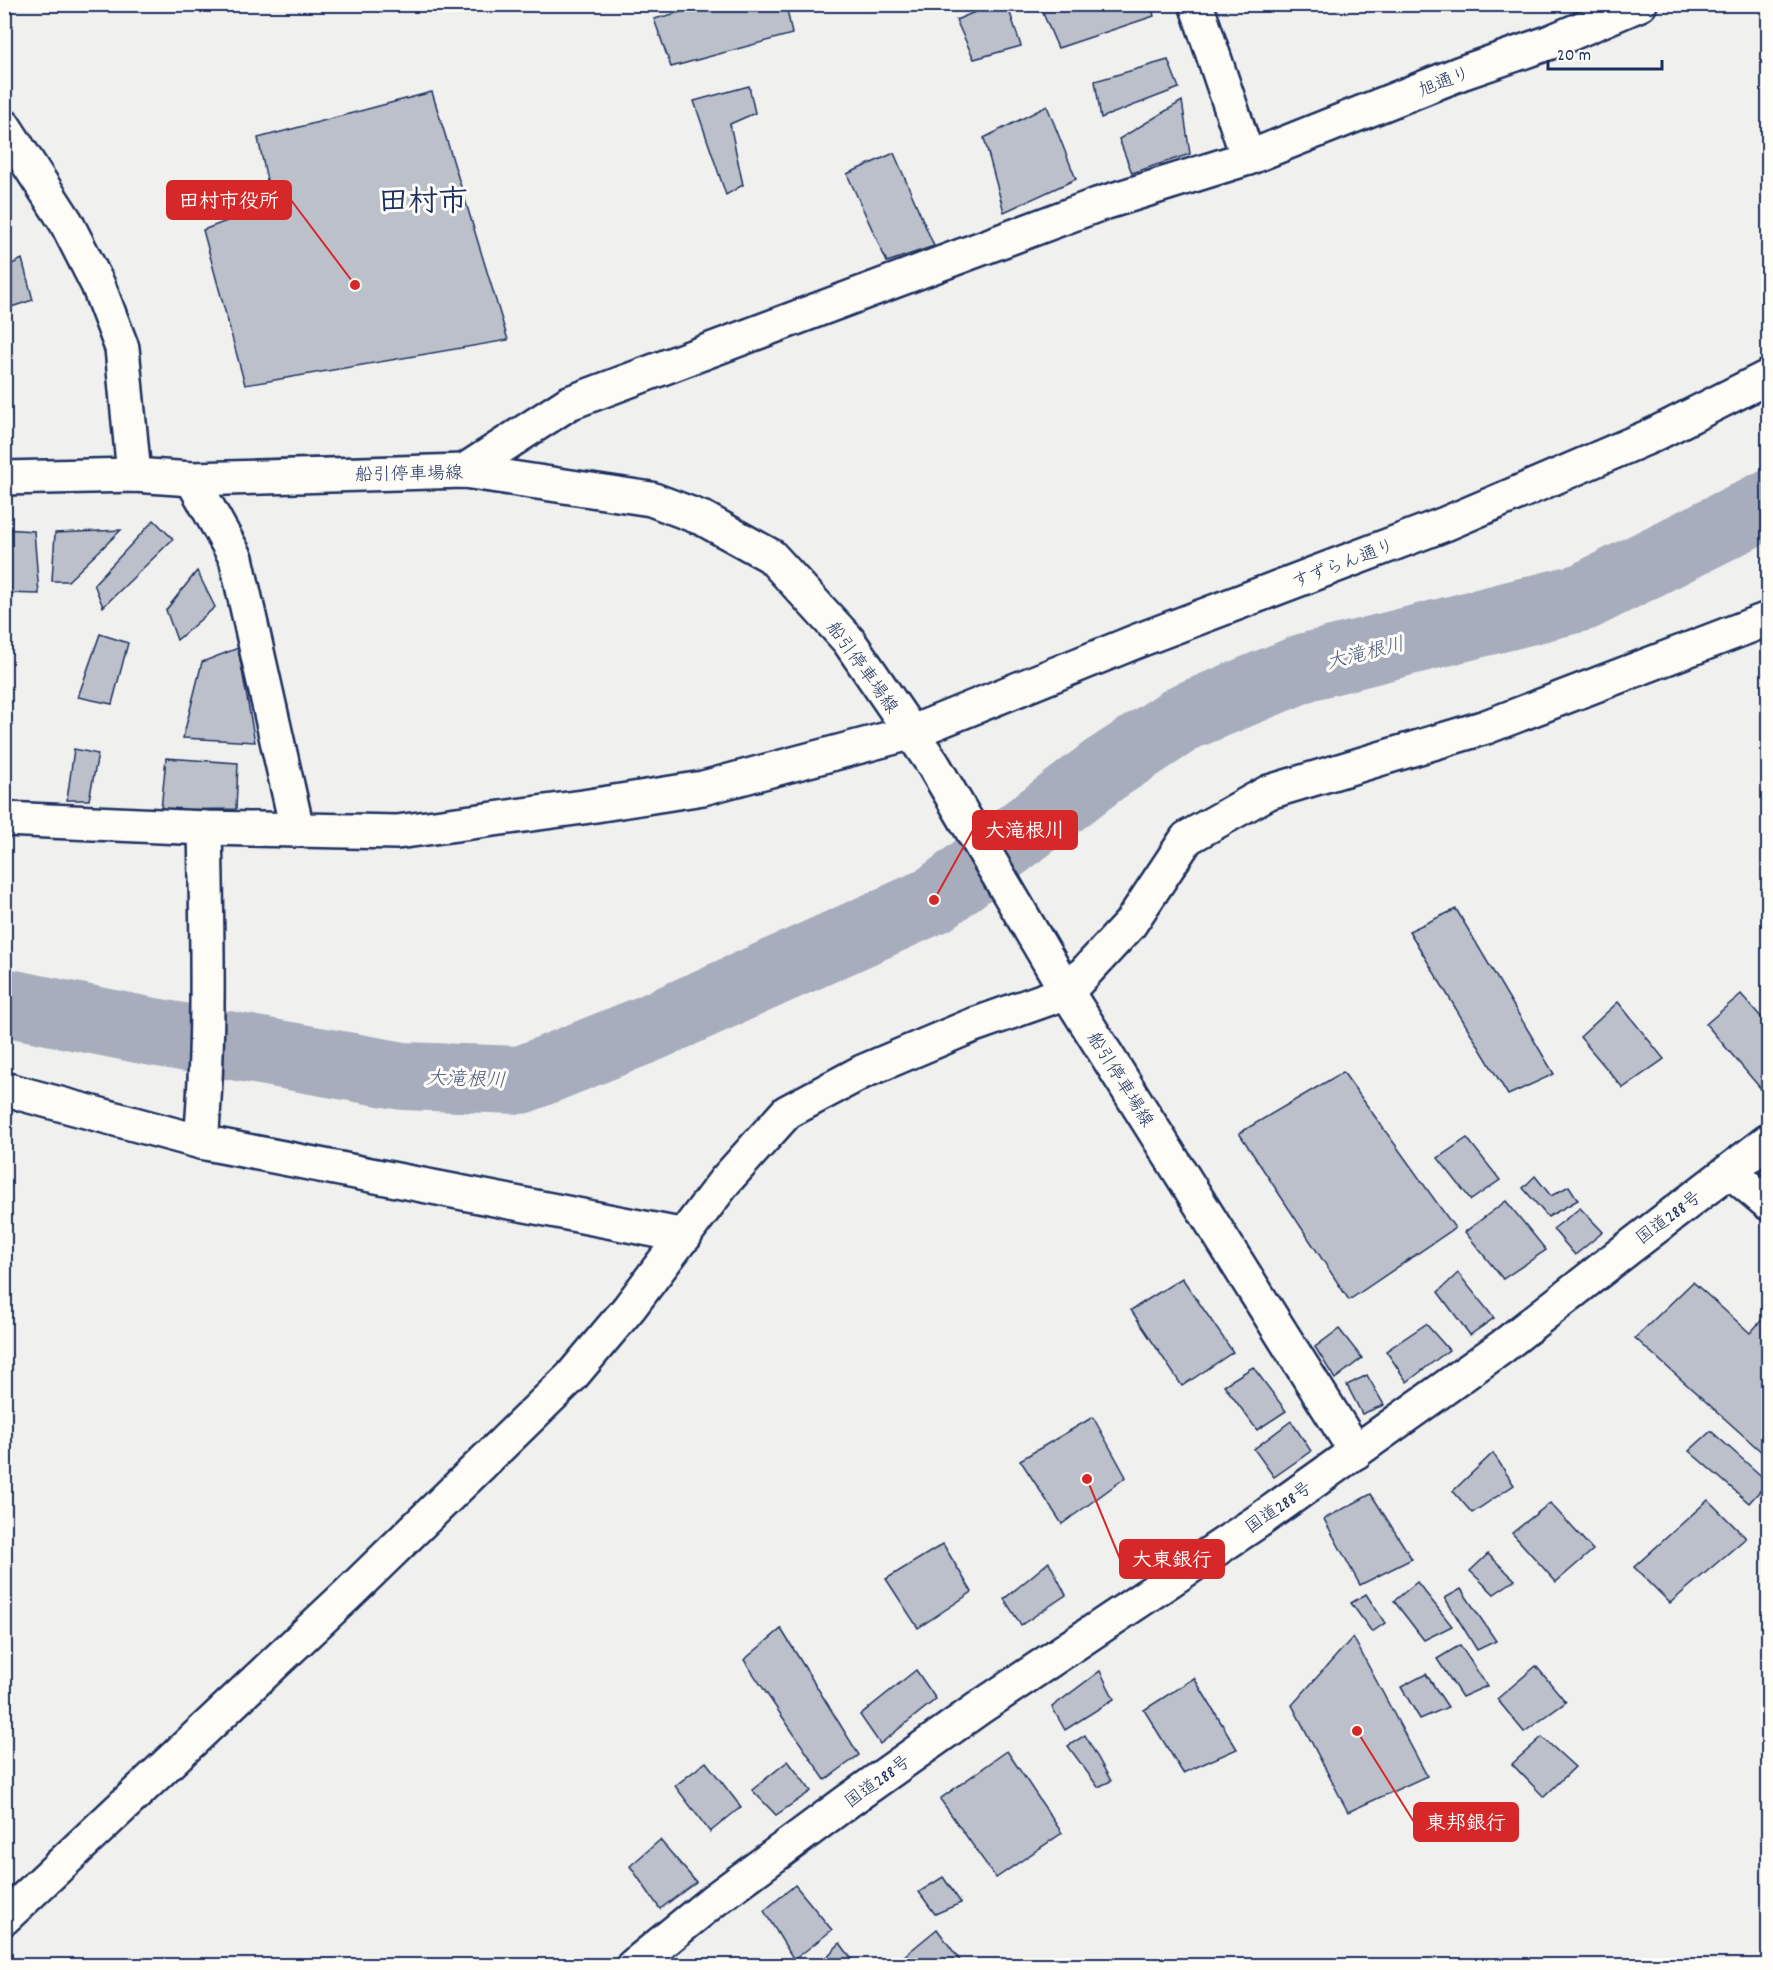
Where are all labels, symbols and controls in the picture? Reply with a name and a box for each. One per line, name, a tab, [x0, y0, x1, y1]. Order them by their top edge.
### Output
scale bar	[1548, 33, 1662, 71]
text: 20 m	[1557, 44, 1591, 69]
street label: 旭通り	[1415, 62, 1475, 105]
callout: 田村市役所	[167, 181, 291, 219]
district label: 田村市	[378, 183, 468, 226]
text: 田村市役所	[179, 189, 279, 217]
street label: 船引停車場線	[355, 462, 463, 489]
street label: すずらん通り	[1289, 534, 1399, 596]
street label: 船引停車場線	[819, 617, 903, 720]
water label: 大滝根川	[1324, 632, 1408, 678]
callout: 大滝根川	[973, 811, 1077, 849]
text: 大滝根川	[985, 819, 1065, 847]
street label: 船引停車場線	[1080, 1028, 1158, 1133]
water label: 大滝根川	[425, 1066, 506, 1096]
street label: 国道288号	[1632, 1186, 1708, 1252]
street label: 国道288号	[1241, 1477, 1318, 1541]
callout: 大東銀行	[1120, 1540, 1224, 1578]
text: 大東銀行	[1132, 1548, 1212, 1576]
street label: 国道288号	[840, 1750, 917, 1816]
callout: 東邦銀行	[1414, 1803, 1518, 1841]
text: 東邦銀行	[1426, 1811, 1506, 1839]

